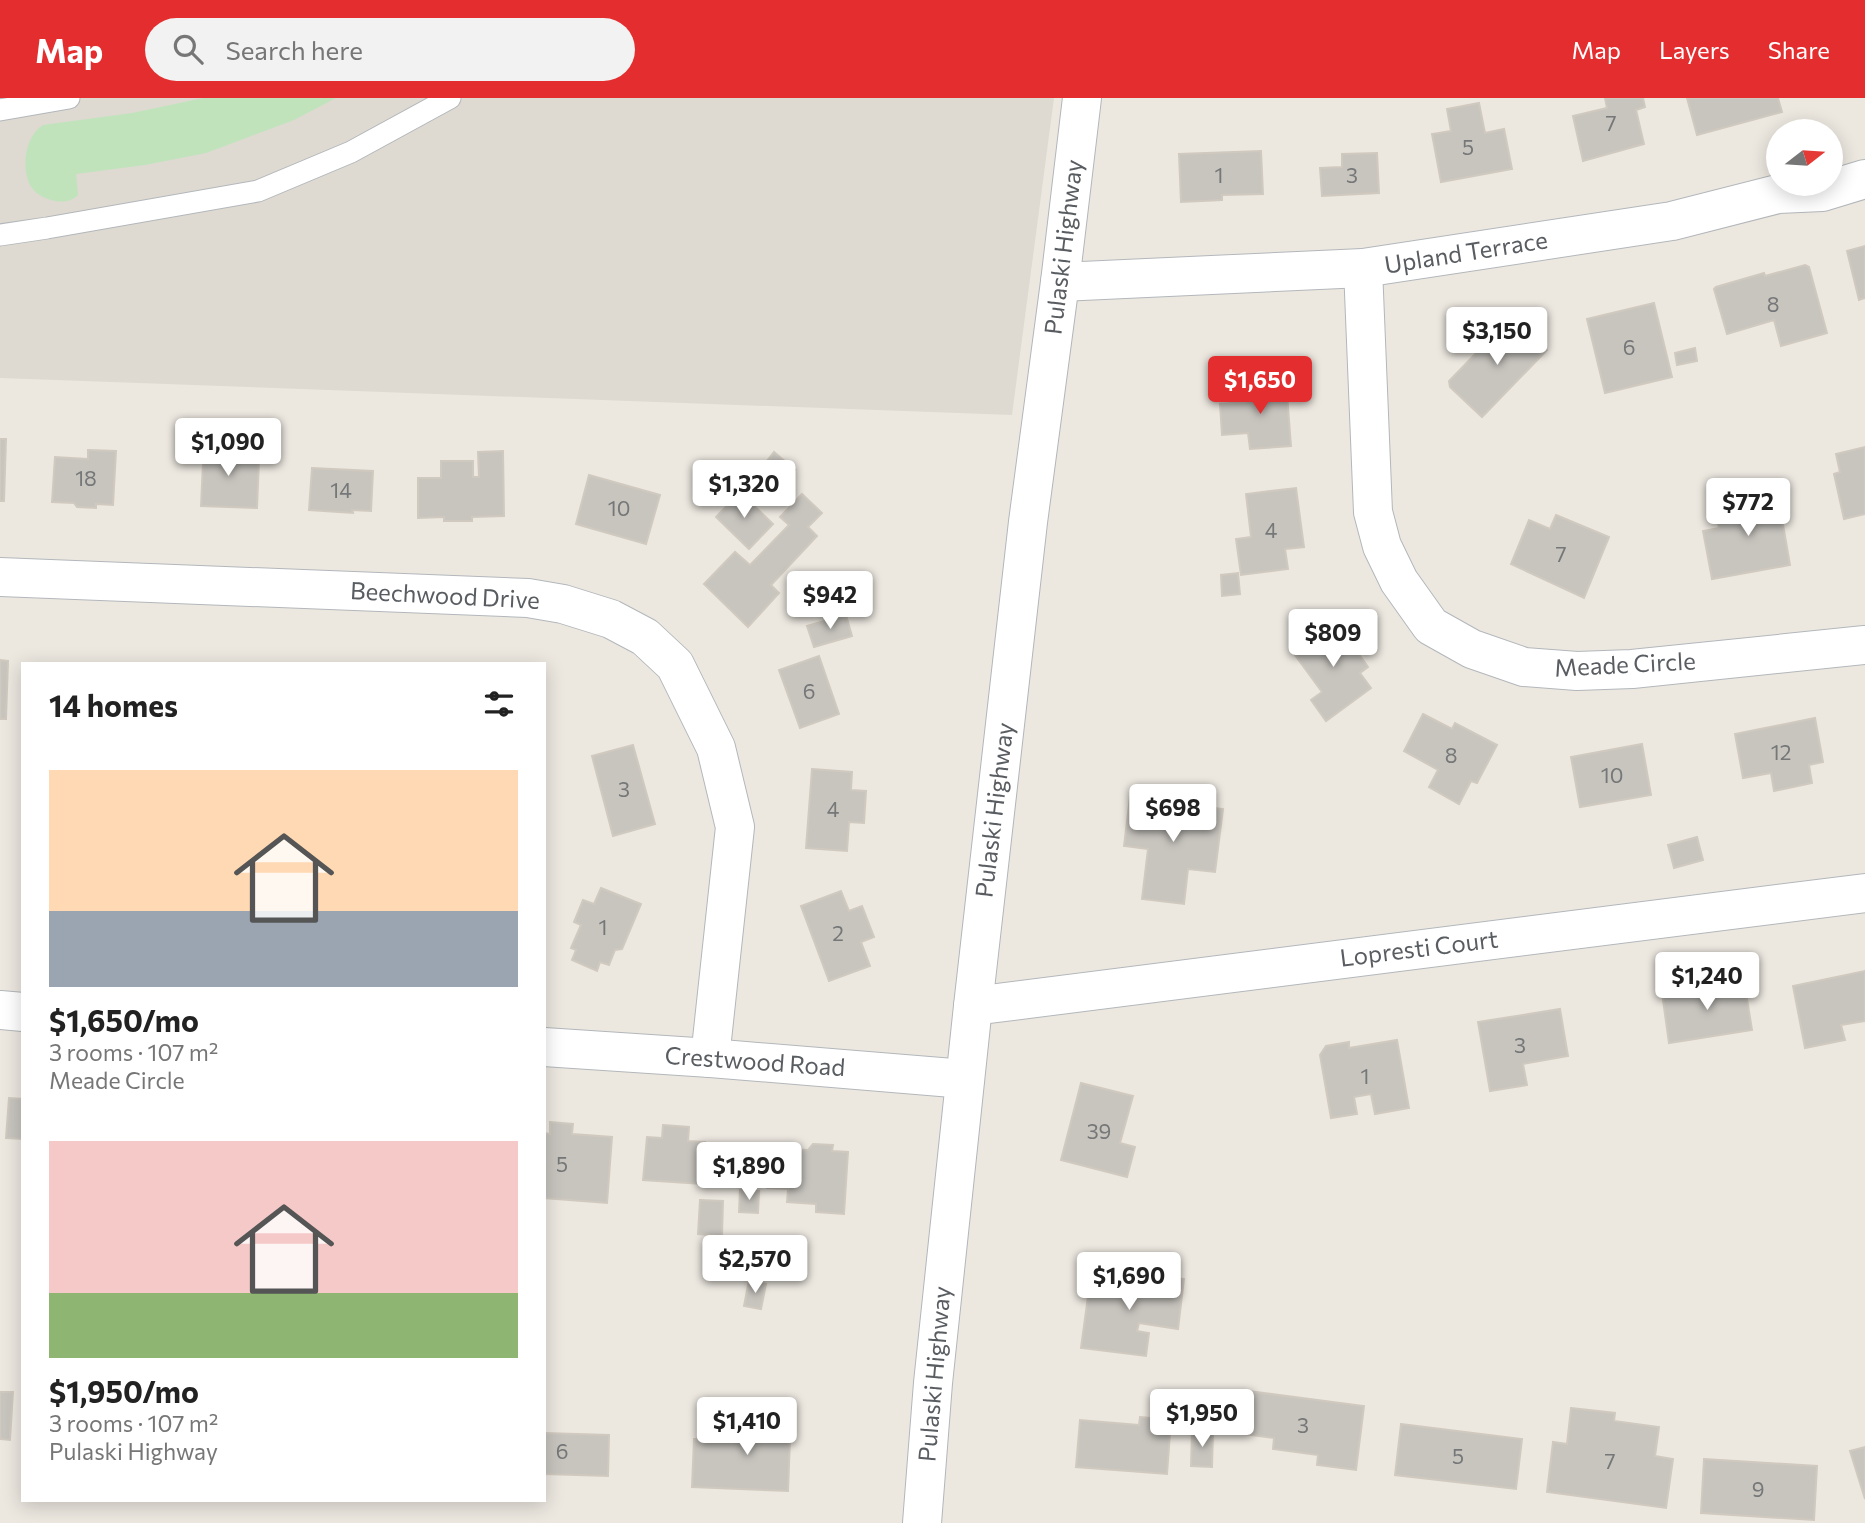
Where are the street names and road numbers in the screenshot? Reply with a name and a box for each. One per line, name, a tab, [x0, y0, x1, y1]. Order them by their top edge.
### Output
street label: Pulaski Highway	[1037, 158, 1088, 336]
street label: Upland Terrace	[1382, 224, 1549, 279]
street label: Beechwood Drive	[349, 575, 541, 614]
street label: Meade Circle	[1553, 645, 1696, 682]
street label: Pulaski Highway	[968, 721, 1019, 899]
street label: Lopresti Court	[1338, 923, 1500, 972]
street label: Crestwood Road	[664, 1040, 846, 1081]
street label: Pulaski Highway	[911, 1285, 956, 1463]

